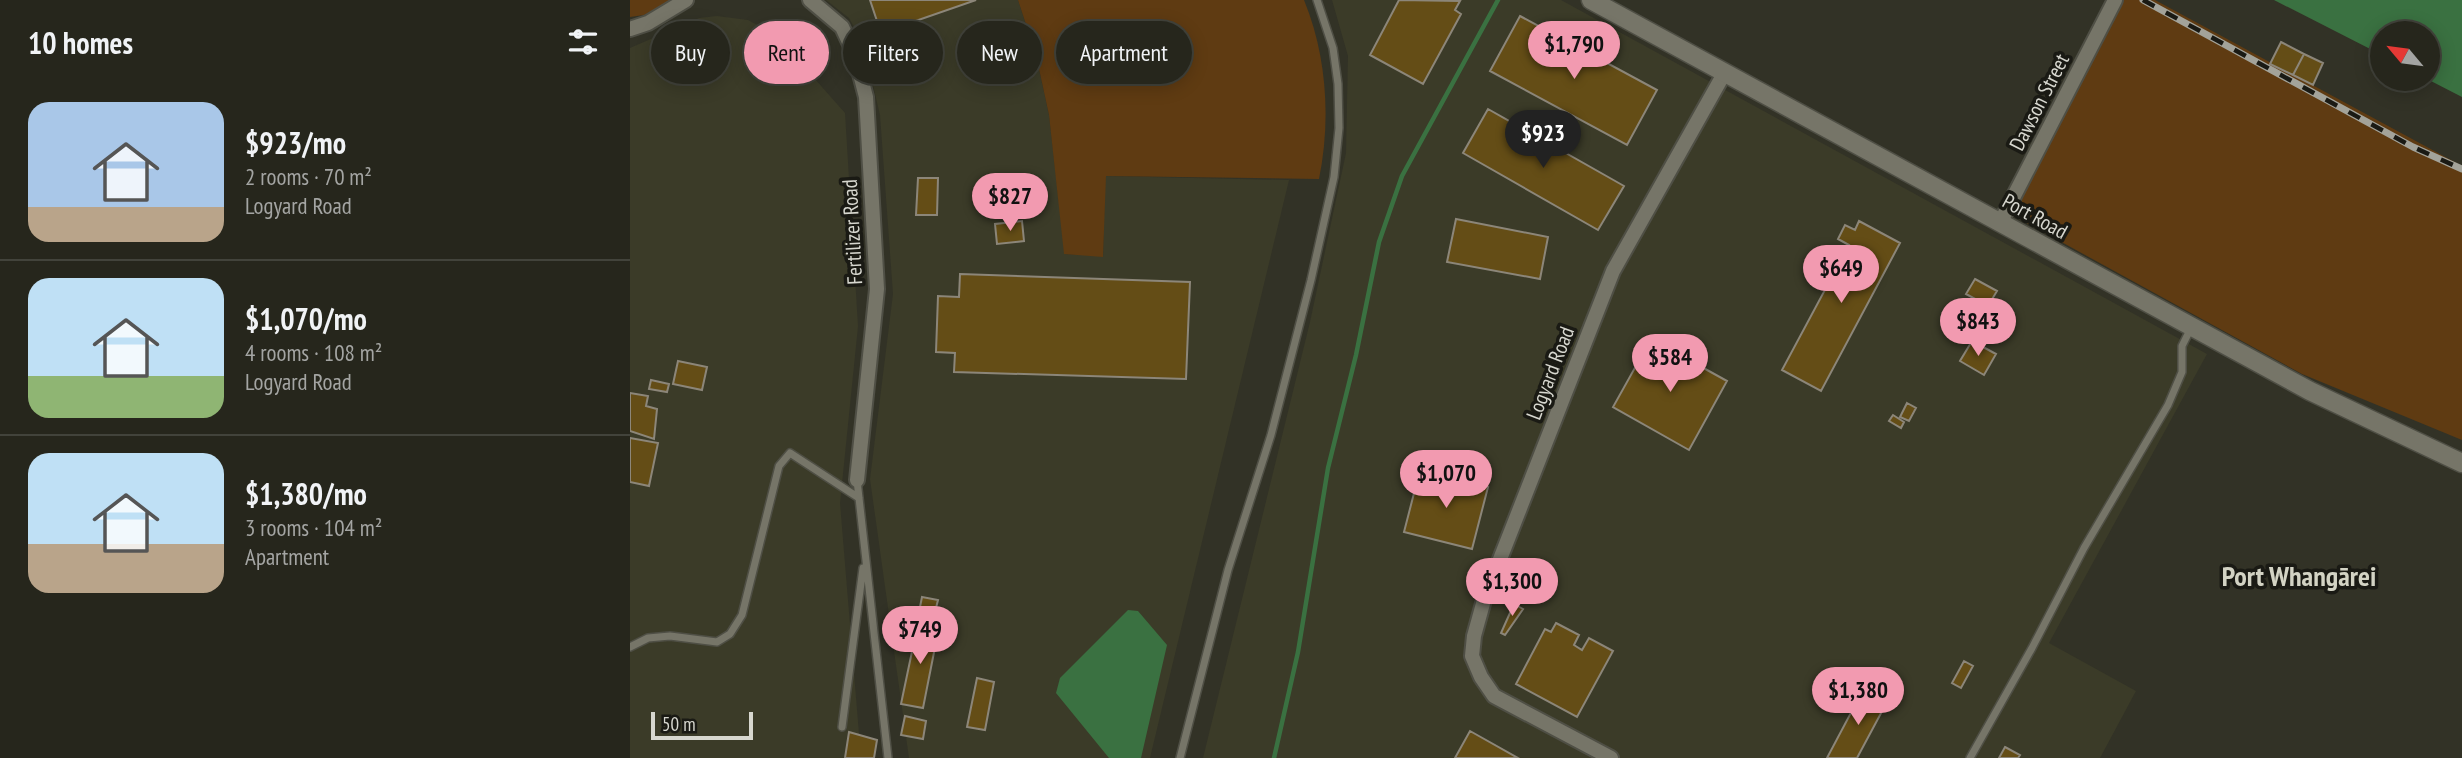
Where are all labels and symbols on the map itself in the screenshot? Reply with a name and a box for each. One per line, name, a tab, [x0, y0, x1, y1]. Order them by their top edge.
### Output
north arrow	[2370, 21, 2440, 91]
pin: $1,790	[1517, 22, 1631, 81]
street label: Dawson Street	[2003, 49, 2075, 155]
pin: $923	[1502, 110, 1584, 170]
pin: $827	[969, 174, 1051, 233]
street label: Fertilizer Road	[836, 179, 868, 285]
street label: Port Road	[1998, 187, 2072, 245]
pin: $649	[1800, 246, 1882, 305]
pin: $843	[1937, 298, 2019, 358]
street label: Logyard Road	[1520, 323, 1580, 423]
pin: $584	[1629, 334, 1711, 394]
pin: $1,070	[1389, 450, 1503, 510]
district label: Port Whangārei	[2222, 557, 2376, 594]
pin: $1,300	[1455, 558, 1569, 618]
pin: $749	[879, 606, 961, 666]
pin: $1,380	[1801, 668, 1915, 727]
scale bar	[651, 709, 752, 741]

